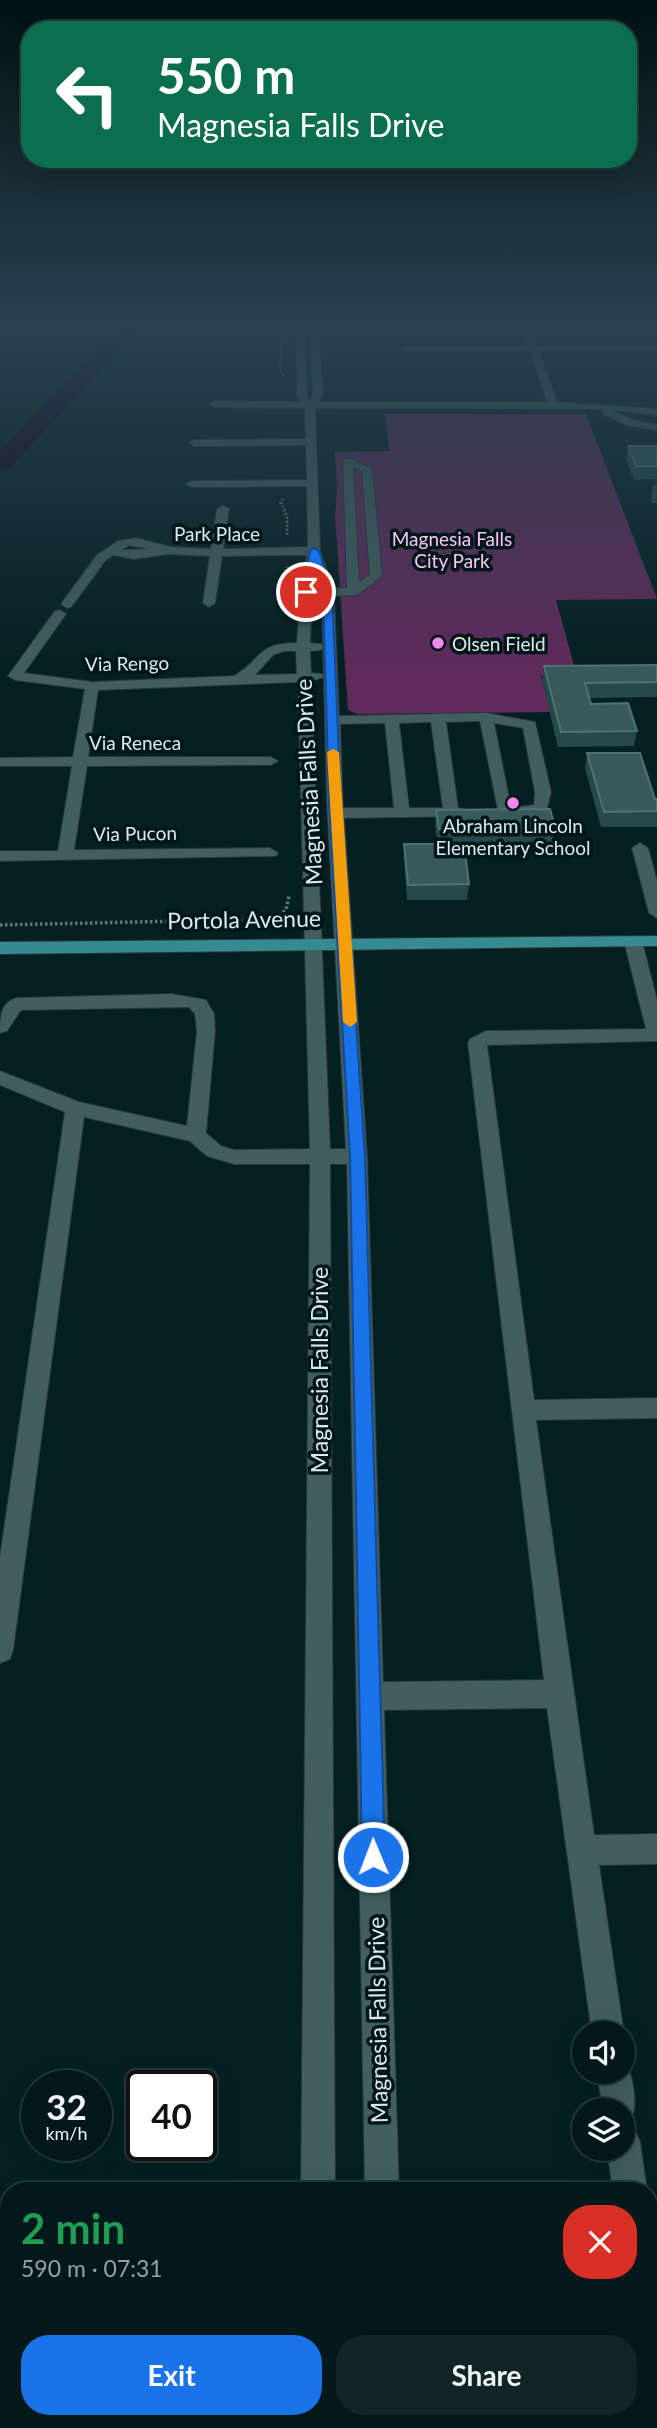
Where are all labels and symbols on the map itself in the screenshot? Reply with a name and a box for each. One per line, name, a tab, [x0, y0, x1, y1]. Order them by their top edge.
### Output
street label: Park Place	[174, 522, 260, 545]
park label: Magnesia Falls City Park	[392, 527, 512, 572]
pin	[276, 562, 336, 622]
place label: Olsen Field	[452, 632, 546, 655]
marker: Olsen Field	[430, 635, 446, 651]
street label: Via Rengo	[85, 651, 169, 675]
street label: Magnesia Falls Drive	[289, 678, 327, 886]
street label: Via Reneca	[89, 731, 181, 754]
marker: Abraham Lincoln Elementary School	[505, 795, 521, 811]
place label: Abraham Lincoln Elementary School	[436, 814, 590, 859]
street label: Via Pucon	[93, 821, 177, 845]
street label: Portola Avenue	[167, 904, 321, 934]
street label: Magnesia Falls Drive	[305, 1267, 333, 1473]
position arrow	[336, 1820, 410, 1894]
street label: Magnesia Falls Drive	[361, 1917, 393, 2123]
speed limit sign: 40	[126, 2070, 217, 2161]

